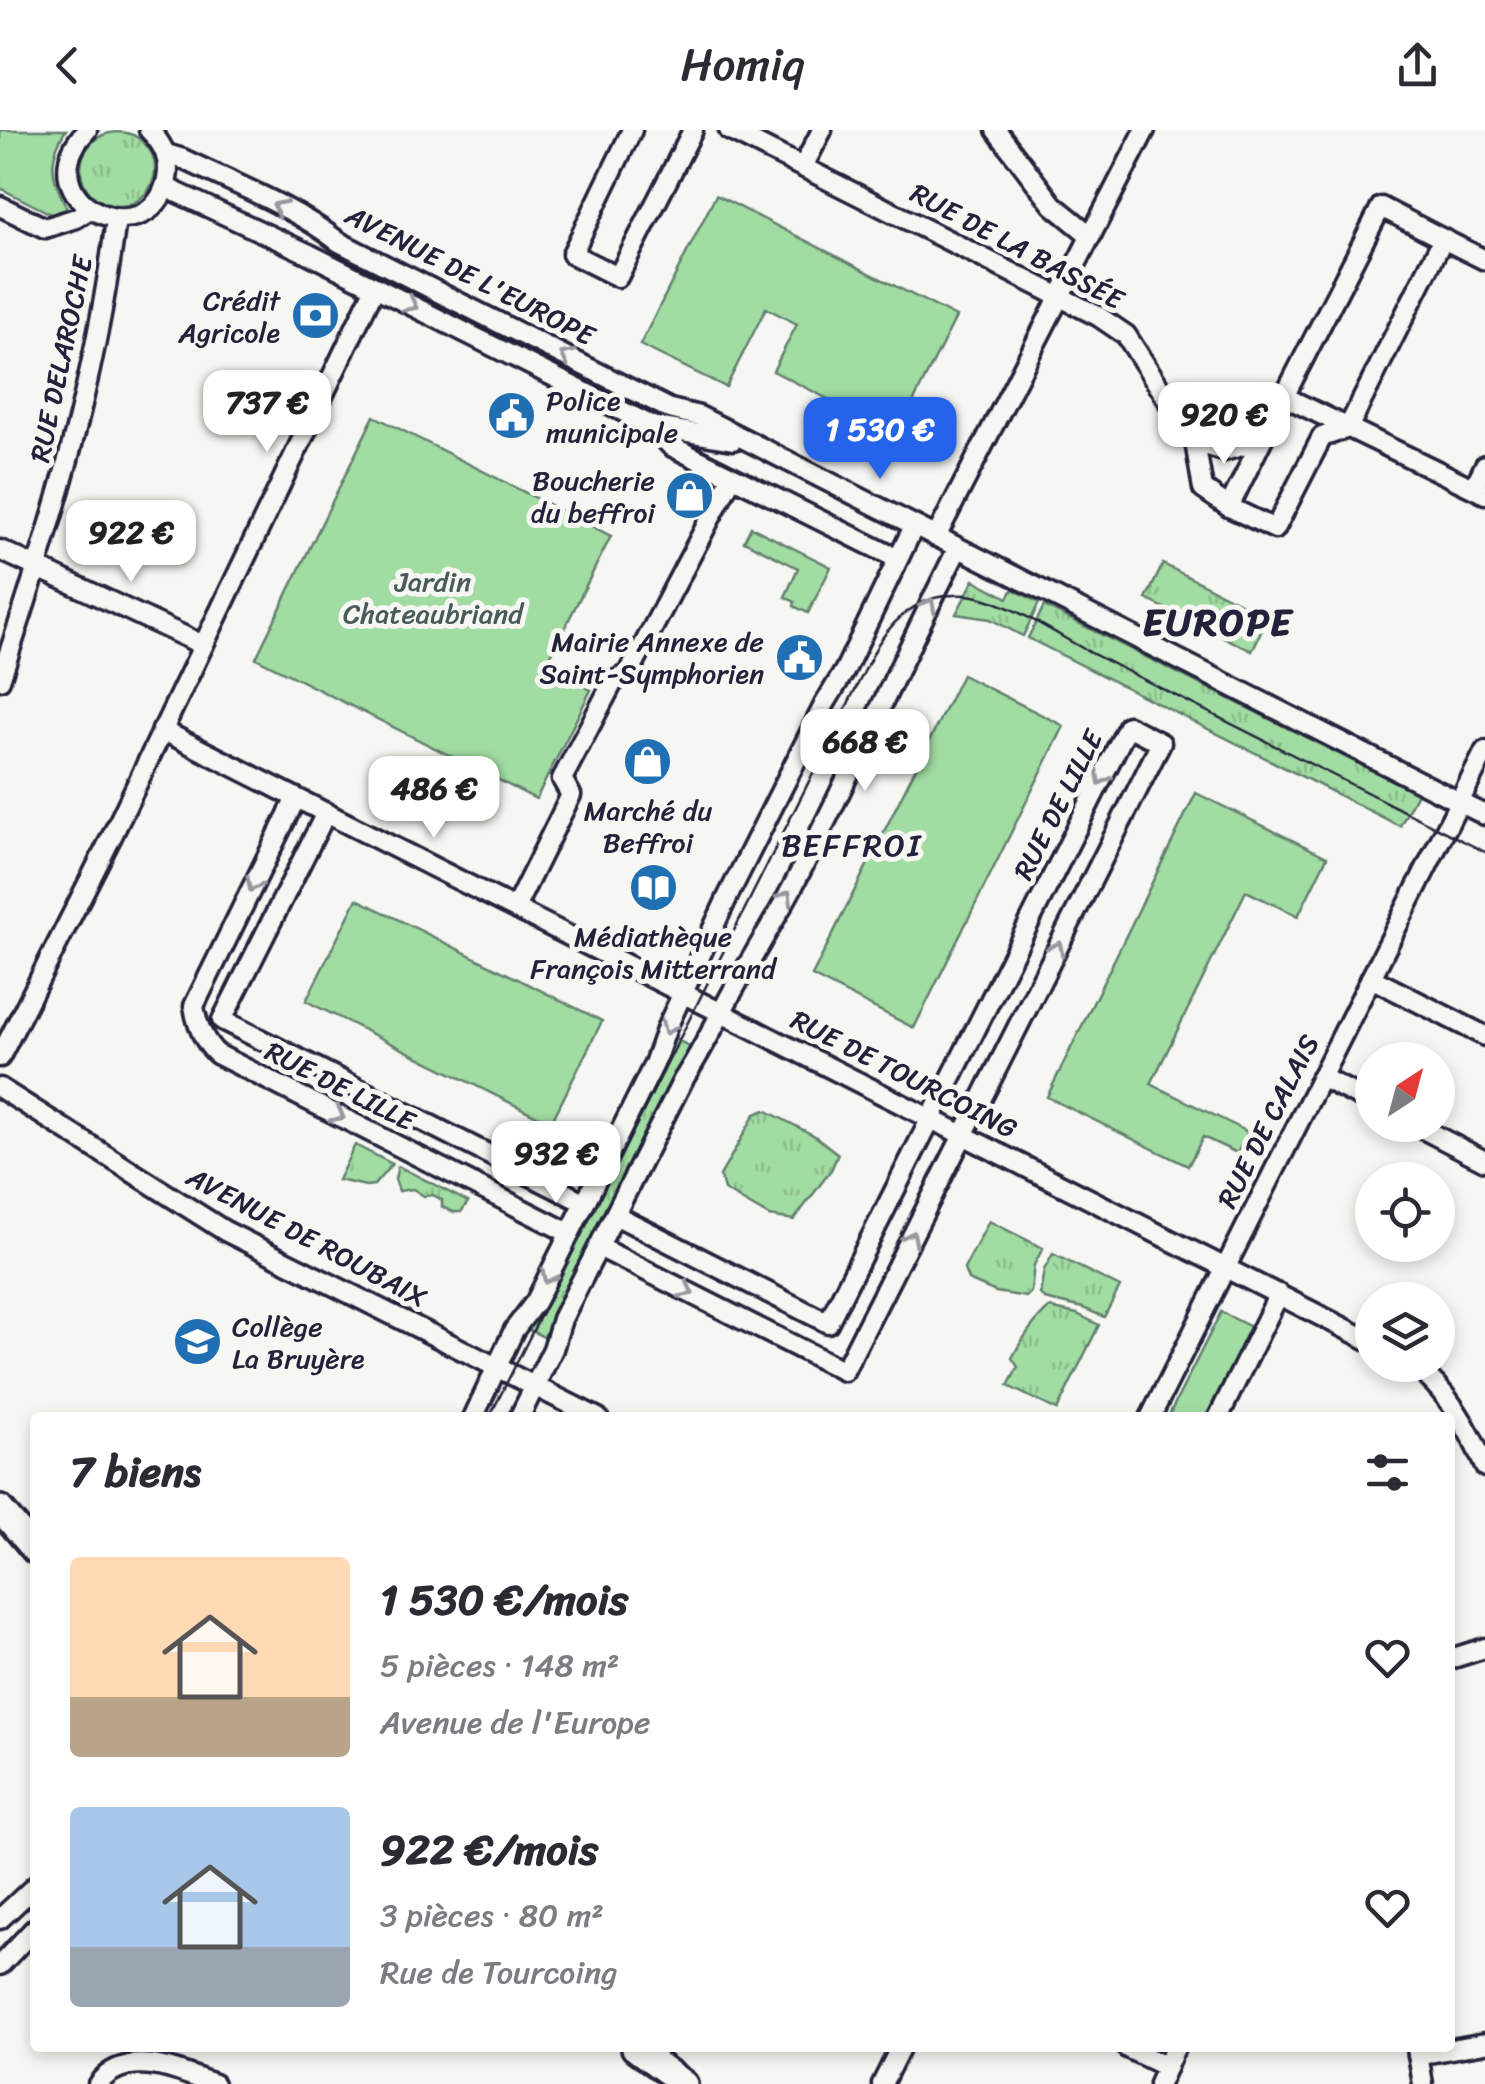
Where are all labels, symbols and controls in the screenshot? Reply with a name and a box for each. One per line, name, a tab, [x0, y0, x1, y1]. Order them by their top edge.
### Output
text: Homiq	[681, 25, 804, 105]
icon: back	[40, 38, 95, 93]
icon: share	[1390, 38, 1445, 93]
street label: RUE DE LA BASSÉE	[901, 169, 1134, 324]
street label: AVENUE DE L'EUROPE	[336, 190, 605, 360]
one-way arrow	[271, 199, 289, 219]
street label: RUE DELAROCHE	[15, 250, 107, 467]
place label: Crédit Agricole	[178, 276, 282, 357]
bank icon: Crédit Agricole	[289, 290, 341, 342]
one-way arrow	[400, 293, 418, 312]
one-way arrow	[559, 348, 577, 368]
pin: 737 €	[197, 370, 337, 455]
text: 737 €	[225, 374, 309, 431]
place label: Police municipale	[546, 376, 678, 457]
pin: 920 €	[1154, 382, 1294, 467]
text: 920 €	[1180, 386, 1268, 443]
public building icon: Police municipale	[485, 390, 537, 442]
pin: 1 530 €	[788, 397, 972, 482]
text: 1 530 €	[826, 401, 934, 458]
place label: Boucherie du beffroi	[531, 456, 656, 537]
shop icon: Boucherie du beffroi	[664, 470, 716, 522]
pin: 922 €	[61, 500, 201, 585]
text: 922 €	[88, 504, 174, 561]
park label: Jardin Chateaubriand	[343, 557, 525, 638]
district label: EUROPE	[1142, 589, 1294, 656]
one-way arrow	[917, 598, 936, 616]
place label: Mairie Annexe de Saint-Symphorien	[539, 617, 764, 698]
public building icon: Mairie Annexe de Saint-Symphorien	[773, 631, 825, 683]
pin: 668 €	[795, 709, 935, 794]
text: 668 €	[822, 713, 908, 770]
street label: RUE DE LILLE	[999, 720, 1118, 889]
shop icon: Marché du Beffroi	[622, 736, 674, 788]
pin: 486 €	[364, 756, 504, 841]
text: 486 €	[390, 760, 478, 817]
one-way arrow	[1095, 768, 1114, 786]
place label: Marché du Beffroi	[584, 786, 712, 867]
district label: BEFFROI	[781, 817, 923, 874]
library icon: Médiathèque François Mitterrand	[627, 862, 679, 914]
one-way arrow	[246, 875, 265, 893]
one-way arrow	[774, 890, 794, 908]
place label: Médiathèque François Mitterrand	[530, 912, 778, 993]
one-way arrow	[1045, 941, 1064, 959]
street label: RUE DE TOURCOING	[782, 996, 1027, 1153]
one-way arrow	[659, 1019, 679, 1036]
street label: RUE DE CALAIS	[1203, 1025, 1333, 1217]
street label: RUE DE LILLE	[256, 1027, 425, 1146]
north arrow	[1355, 1042, 1455, 1142]
map controls	[1355, 1042, 1455, 1382]
one-way arrow	[328, 1103, 346, 1123]
pin: 932 €	[486, 1121, 626, 1206]
text: 932 €	[513, 1125, 599, 1182]
street label: AVENUE DE ROUBAIX	[177, 1152, 437, 1321]
button: locate	[1355, 1162, 1455, 1262]
one-way arrow	[899, 1231, 918, 1249]
one-way arrow	[541, 1266, 560, 1284]
one-way arrow	[676, 1279, 694, 1298]
button: layers	[1355, 1282, 1455, 1382]
place label: Collège La Bruyère	[232, 1302, 365, 1383]
school or university icon: Collège La Bruyère	[171, 1316, 223, 1368]
text: 7 biens	[70, 1435, 201, 1509]
icon: filters	[1360, 1445, 1415, 1500]
text: 1 530 €/mois	[380, 1563, 628, 1637]
icon: home	[150, 1597, 270, 1717]
icon: heart	[1360, 1630, 1415, 1685]
text: 5 pièces · 148 m²	[380, 1637, 619, 1694]
text: Avenue de l'Europe	[380, 1694, 650, 1751]
text: 922 €/mois	[380, 1813, 598, 1887]
icon: home	[150, 1847, 270, 1967]
icon: heart	[1360, 1880, 1415, 1935]
text: 3 pièces · 80 m²	[380, 1887, 604, 1944]
text: Rue de Tourcoing	[380, 1944, 617, 2001]

